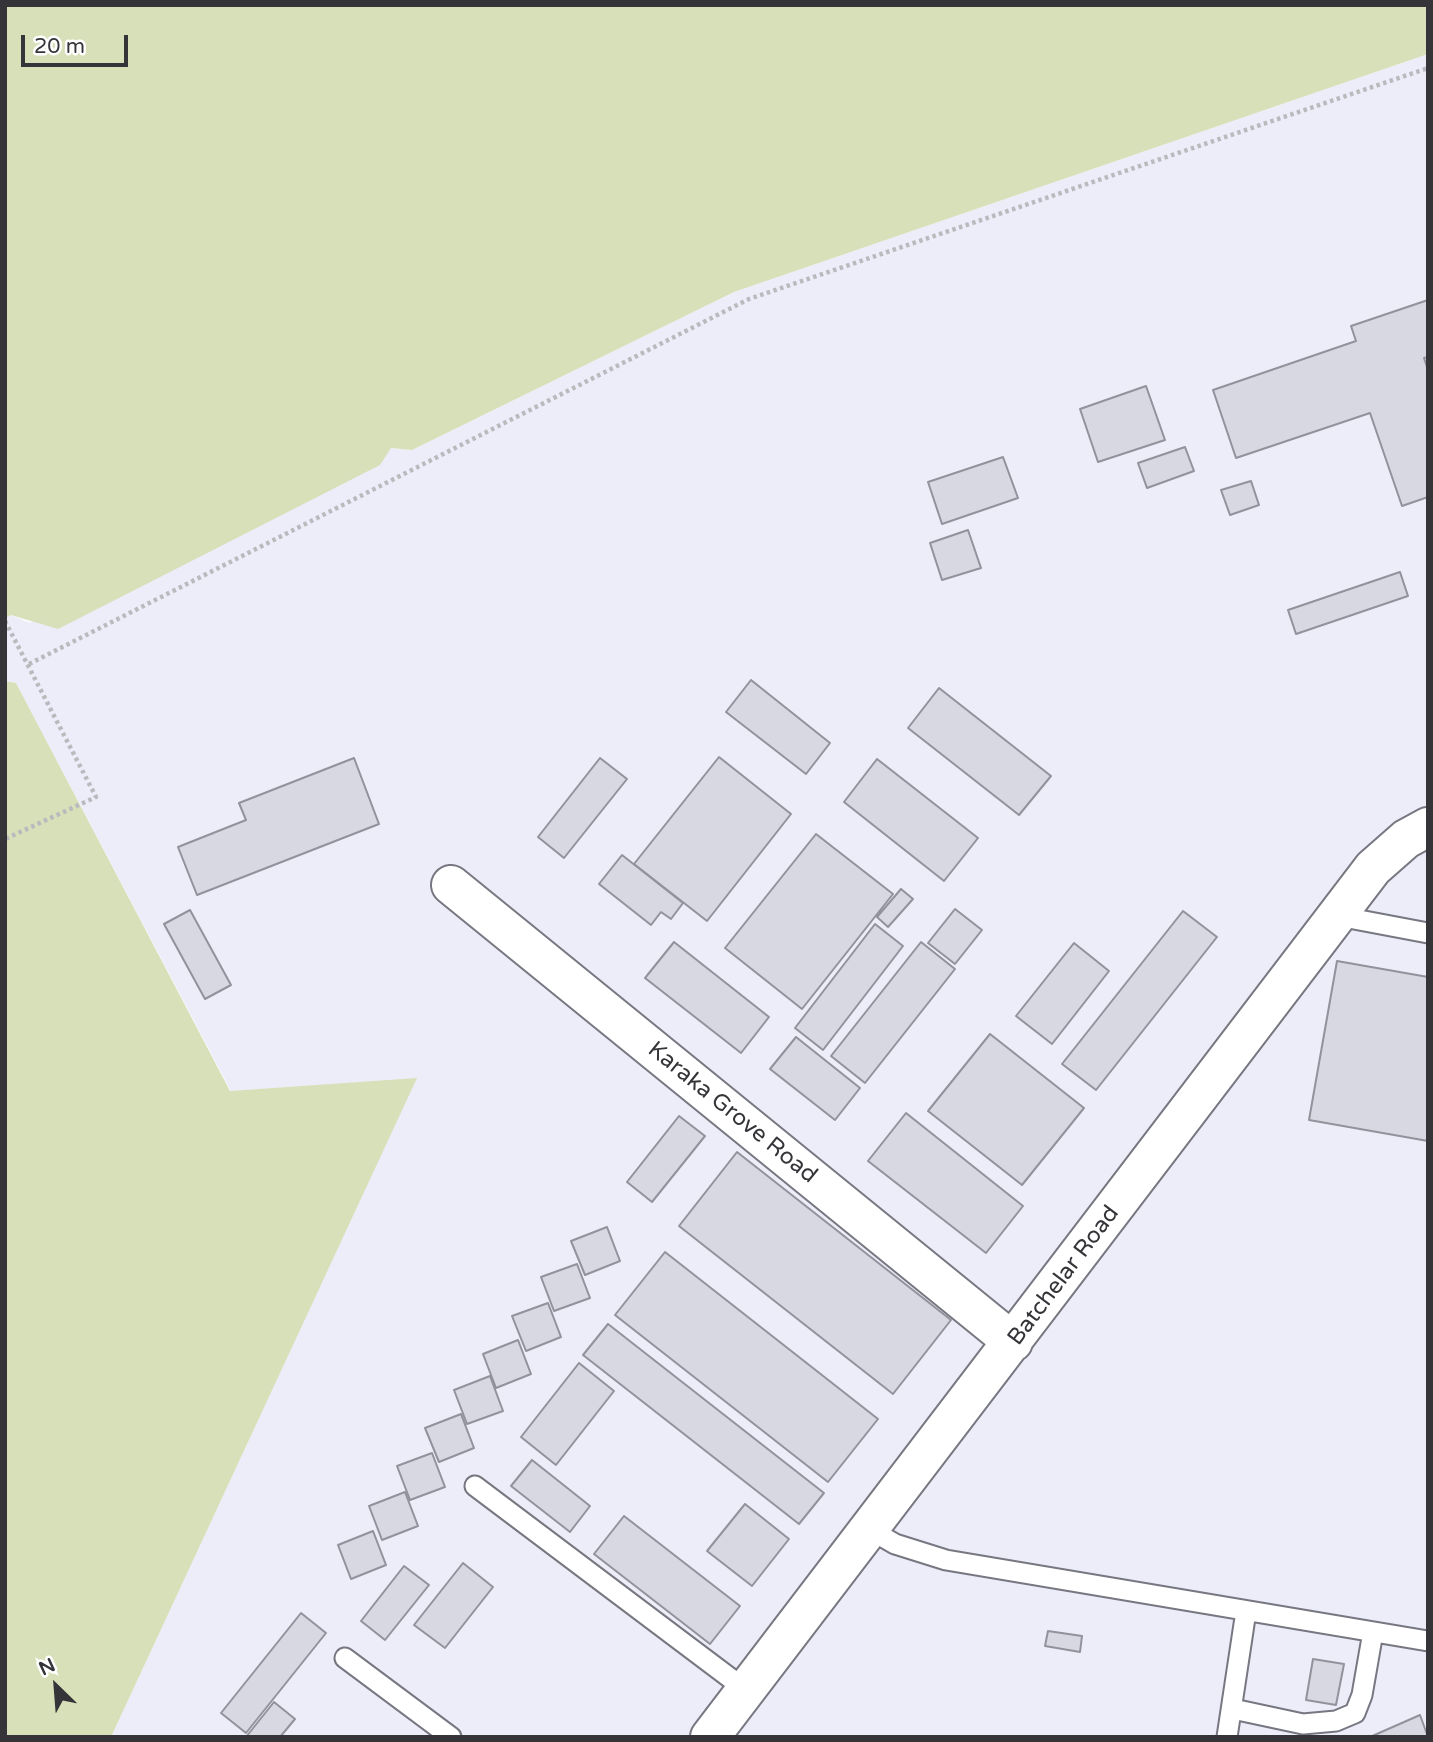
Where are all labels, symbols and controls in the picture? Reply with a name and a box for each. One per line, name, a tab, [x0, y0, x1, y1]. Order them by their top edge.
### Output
scale bar	[24, 21, 131, 65]
text: 20 m	[34, 34, 85, 59]
street label: Karaka Grove Road	[642, 1036, 822, 1190]
street label: Batchelar Road	[1003, 1201, 1125, 1351]
north arrow	[21, 1651, 91, 1721]
text: N	[36, 1654, 59, 1680]

